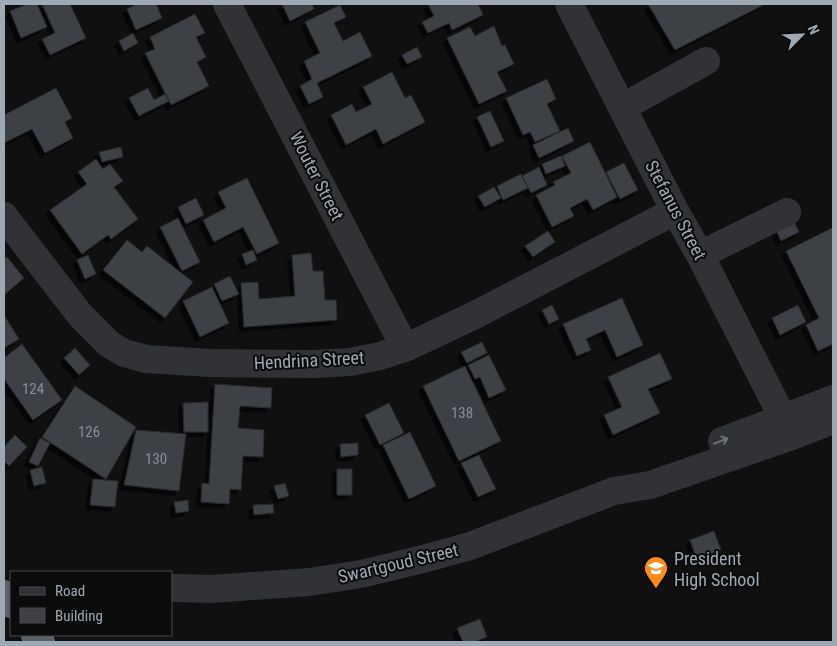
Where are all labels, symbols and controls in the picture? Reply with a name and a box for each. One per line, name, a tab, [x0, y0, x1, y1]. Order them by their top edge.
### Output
north arrow	[777, 10, 827, 60]
text: N	[805, 23, 823, 37]
street label: Wouter Street	[286, 128, 348, 224]
street label: Stefanus Street	[641, 157, 711, 263]
street label: Hendrina Street	[253, 347, 365, 373]
house number: 124	[22, 380, 44, 398]
house number: 138	[451, 404, 473, 422]
house number: 126	[78, 423, 100, 441]
one-way arrow	[713, 436, 728, 445]
house number: 130	[145, 450, 167, 468]
street label: Swartgoud Street	[336, 539, 460, 587]
place label: President High School	[674, 548, 760, 590]
school or university icon: President High School	[643, 555, 669, 589]
legend	[10, 571, 172, 636]
text: Road	[55, 582, 85, 600]
text: Building	[55, 607, 103, 625]

